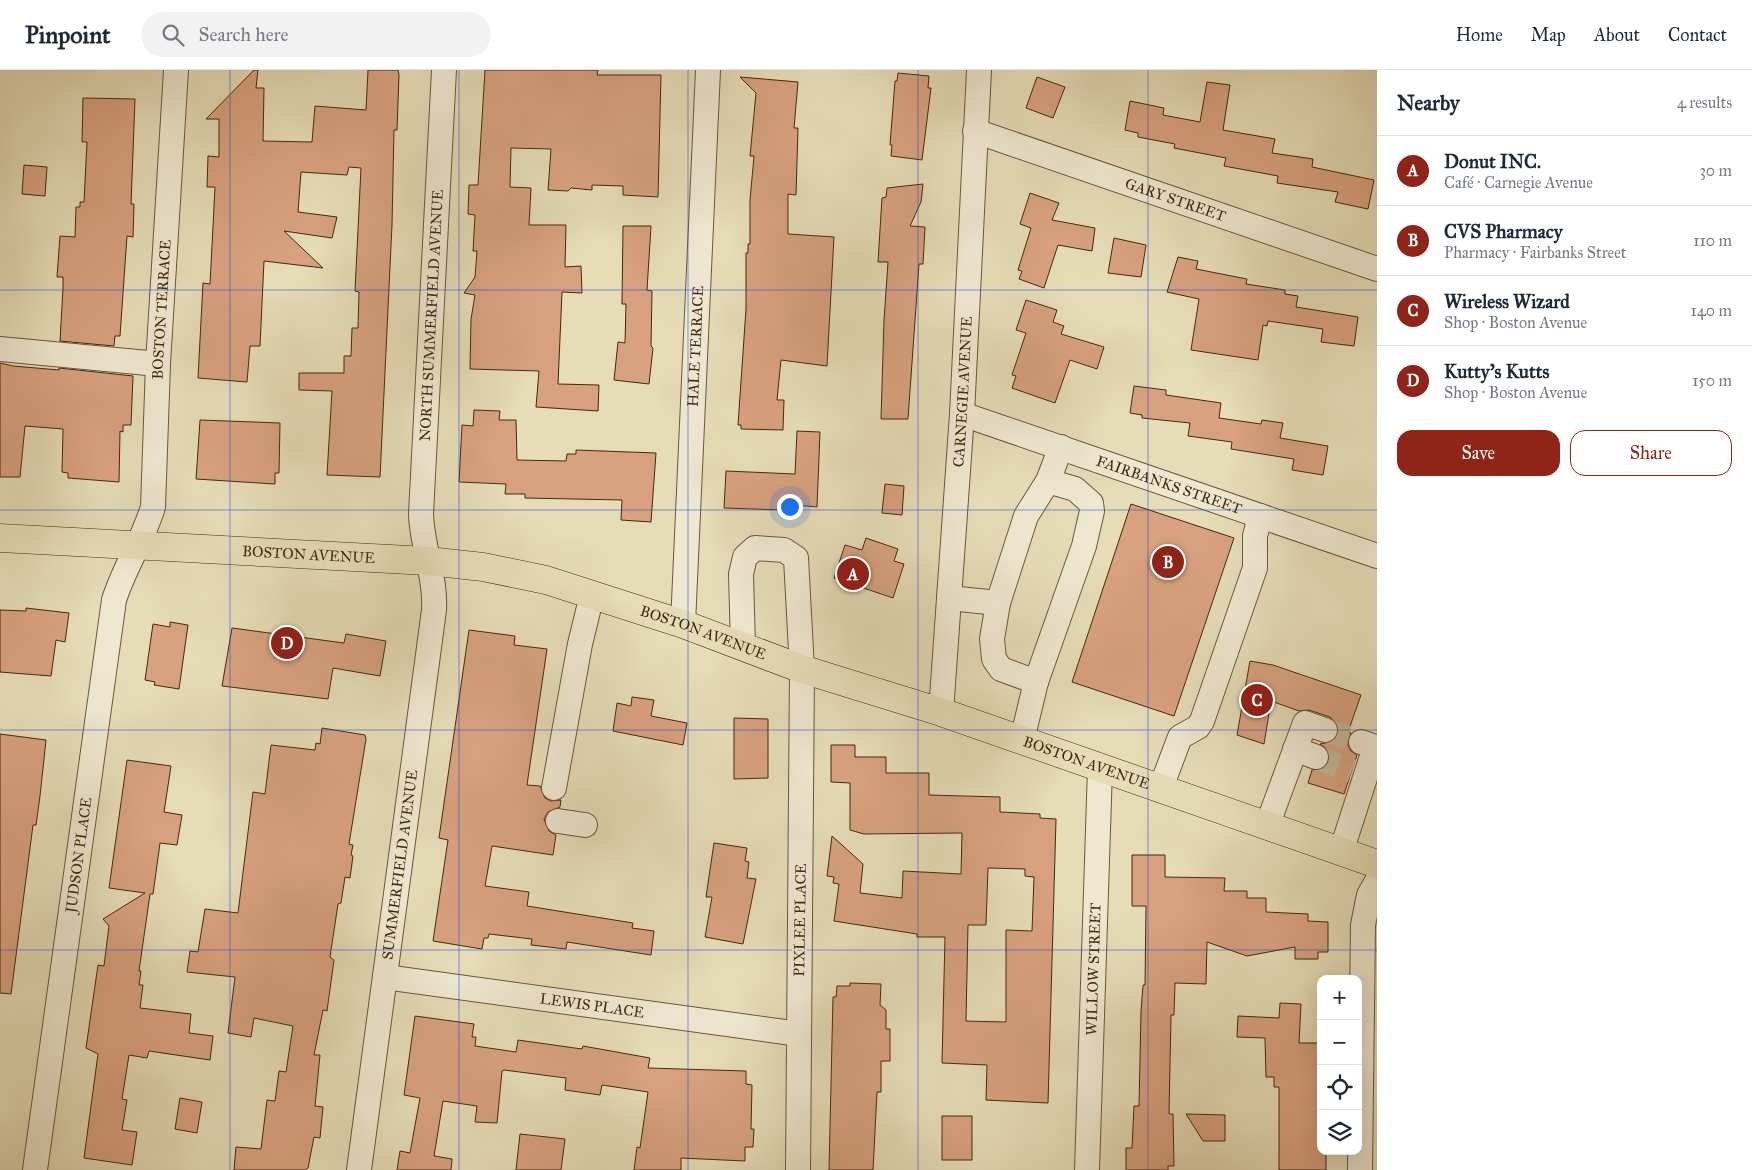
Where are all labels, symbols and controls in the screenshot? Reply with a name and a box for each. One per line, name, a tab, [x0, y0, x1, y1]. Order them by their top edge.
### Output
search box	[141, 12, 491, 57]
text: Pinpoint	[25, 20, 111, 50]
icon: search	[159, 21, 187, 49]
text: Search here	[199, 23, 289, 46]
text: Home	[1456, 24, 1503, 46]
text: Map	[1531, 24, 1566, 46]
text: About	[1594, 24, 1640, 46]
text: Contact	[1668, 24, 1727, 46]
text: Nearby	[1397, 90, 1460, 116]
text: 4 results	[1677, 93, 1732, 112]
text: Donut INC.	[1444, 150, 1541, 173]
text: A	[1408, 161, 1418, 180]
text: 30 m	[1699, 161, 1732, 180]
text: Café · Carnegie Avenue	[1444, 173, 1593, 192]
street label: GARY STREET	[1123, 174, 1228, 225]
street label: NORTH SUMMERFIELD AVENUE	[416, 189, 447, 442]
text: CVS Pharmacy	[1444, 220, 1563, 243]
text: B	[1408, 231, 1418, 250]
text: 110 m	[1693, 231, 1732, 250]
street label: BOSTON TERRACE	[148, 239, 175, 380]
text: Pharmacy · Fairbanks Street	[1444, 243, 1627, 262]
street label: HALE TERRACE	[684, 285, 707, 407]
text: Wireless Wizard	[1444, 290, 1570, 313]
text: C	[1408, 301, 1418, 320]
text: 140 m	[1691, 301, 1732, 320]
text: Shop · Boston Avenue	[1444, 313, 1587, 332]
street label: CARNEGIE AVENUE	[949, 316, 976, 468]
text: Kutty's Kutts	[1444, 360, 1549, 383]
text: D	[1407, 371, 1419, 390]
text: 150 m	[1692, 371, 1732, 390]
text: Shop · Boston Avenue	[1444, 383, 1587, 402]
button: Save	[1397, 430, 1560, 476]
button: Share	[1570, 430, 1732, 476]
street label: FAIRBANKS STREET	[1094, 452, 1244, 518]
your location	[777, 494, 803, 520]
street label: BOSTON AVENUE	[242, 542, 376, 567]
pin: B	[1152, 543, 1184, 581]
pin: A	[837, 555, 869, 593]
street label: BOSTON AVENUE	[638, 602, 769, 664]
pin: D	[271, 624, 303, 662]
pin: C	[1241, 681, 1273, 719]
street label: BOSTON AVENUE	[1021, 732, 1153, 793]
street label: SUMMERFIELD AVENUE	[378, 768, 422, 961]
street label: JUDSON PLACE	[61, 796, 96, 916]
street label: PIXLEE PLACE	[790, 863, 810, 977]
street label: WILLOW STREET	[1082, 902, 1105, 1036]
map controls	[1317, 975, 1362, 1155]
button: +	[1317, 975, 1362, 1020]
street label: LEWIS PLACE	[539, 989, 646, 1022]
button: −	[1317, 1020, 1362, 1065]
button: locate	[1317, 1065, 1362, 1110]
button: layers	[1317, 1110, 1362, 1155]

